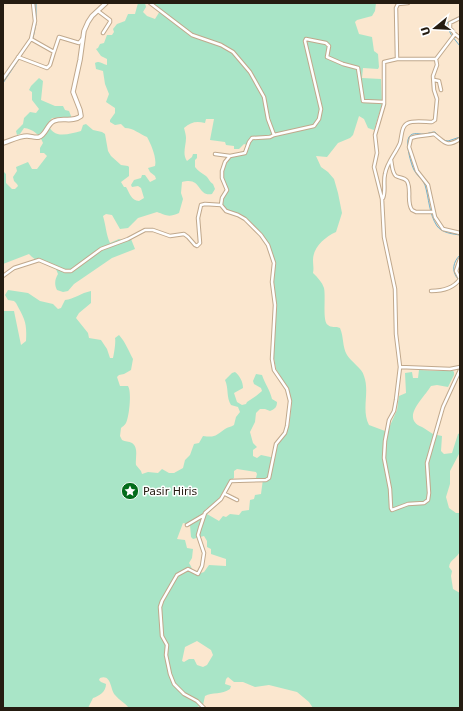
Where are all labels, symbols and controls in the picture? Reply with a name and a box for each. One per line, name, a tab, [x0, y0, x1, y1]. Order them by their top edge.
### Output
north arrow	[415, 8, 455, 48]
text: U	[418, 25, 434, 37]
place icon: Pasir Hiris	[120, 481, 140, 501]
place label: Pasir Hiris	[143, 485, 198, 498]

